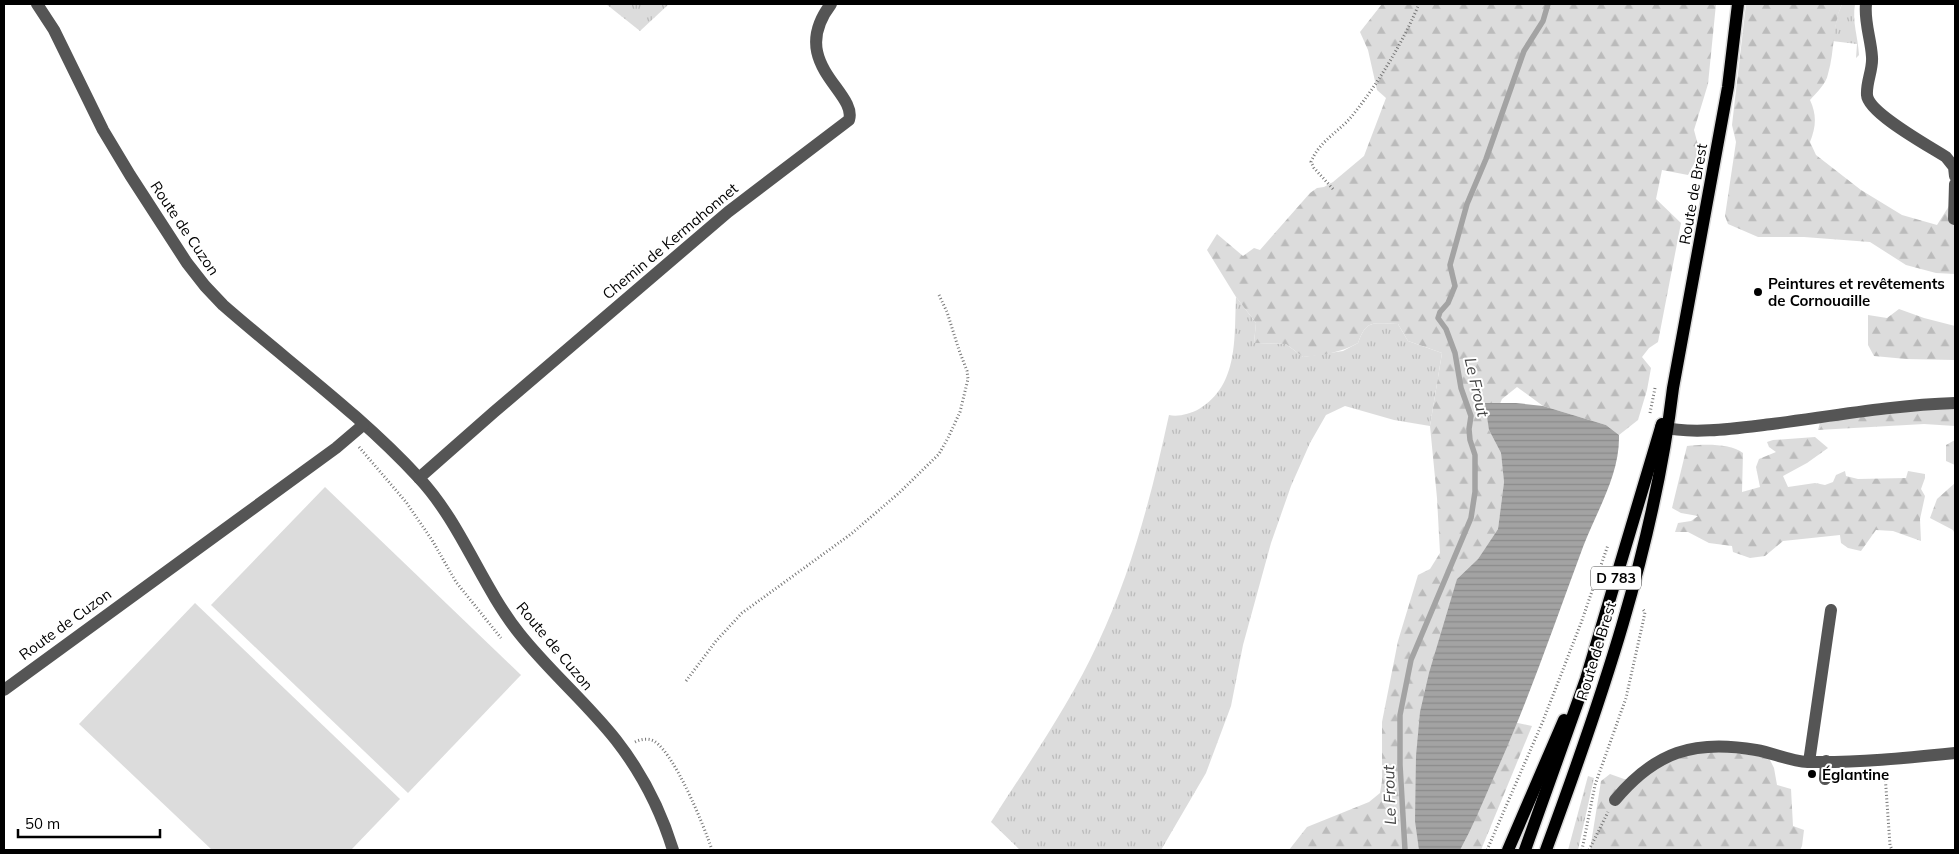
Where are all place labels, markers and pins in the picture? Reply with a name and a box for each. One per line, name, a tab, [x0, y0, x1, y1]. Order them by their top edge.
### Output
place label: Peintures et revêtements de Cornouaille	[1768, 274, 1945, 310]
marker: Peintures et revêtements de Cornouaille	[1752, 286, 1764, 298]
place label: Églantine	[1822, 765, 1889, 784]
marker: Églantine	[1806, 768, 1818, 780]

